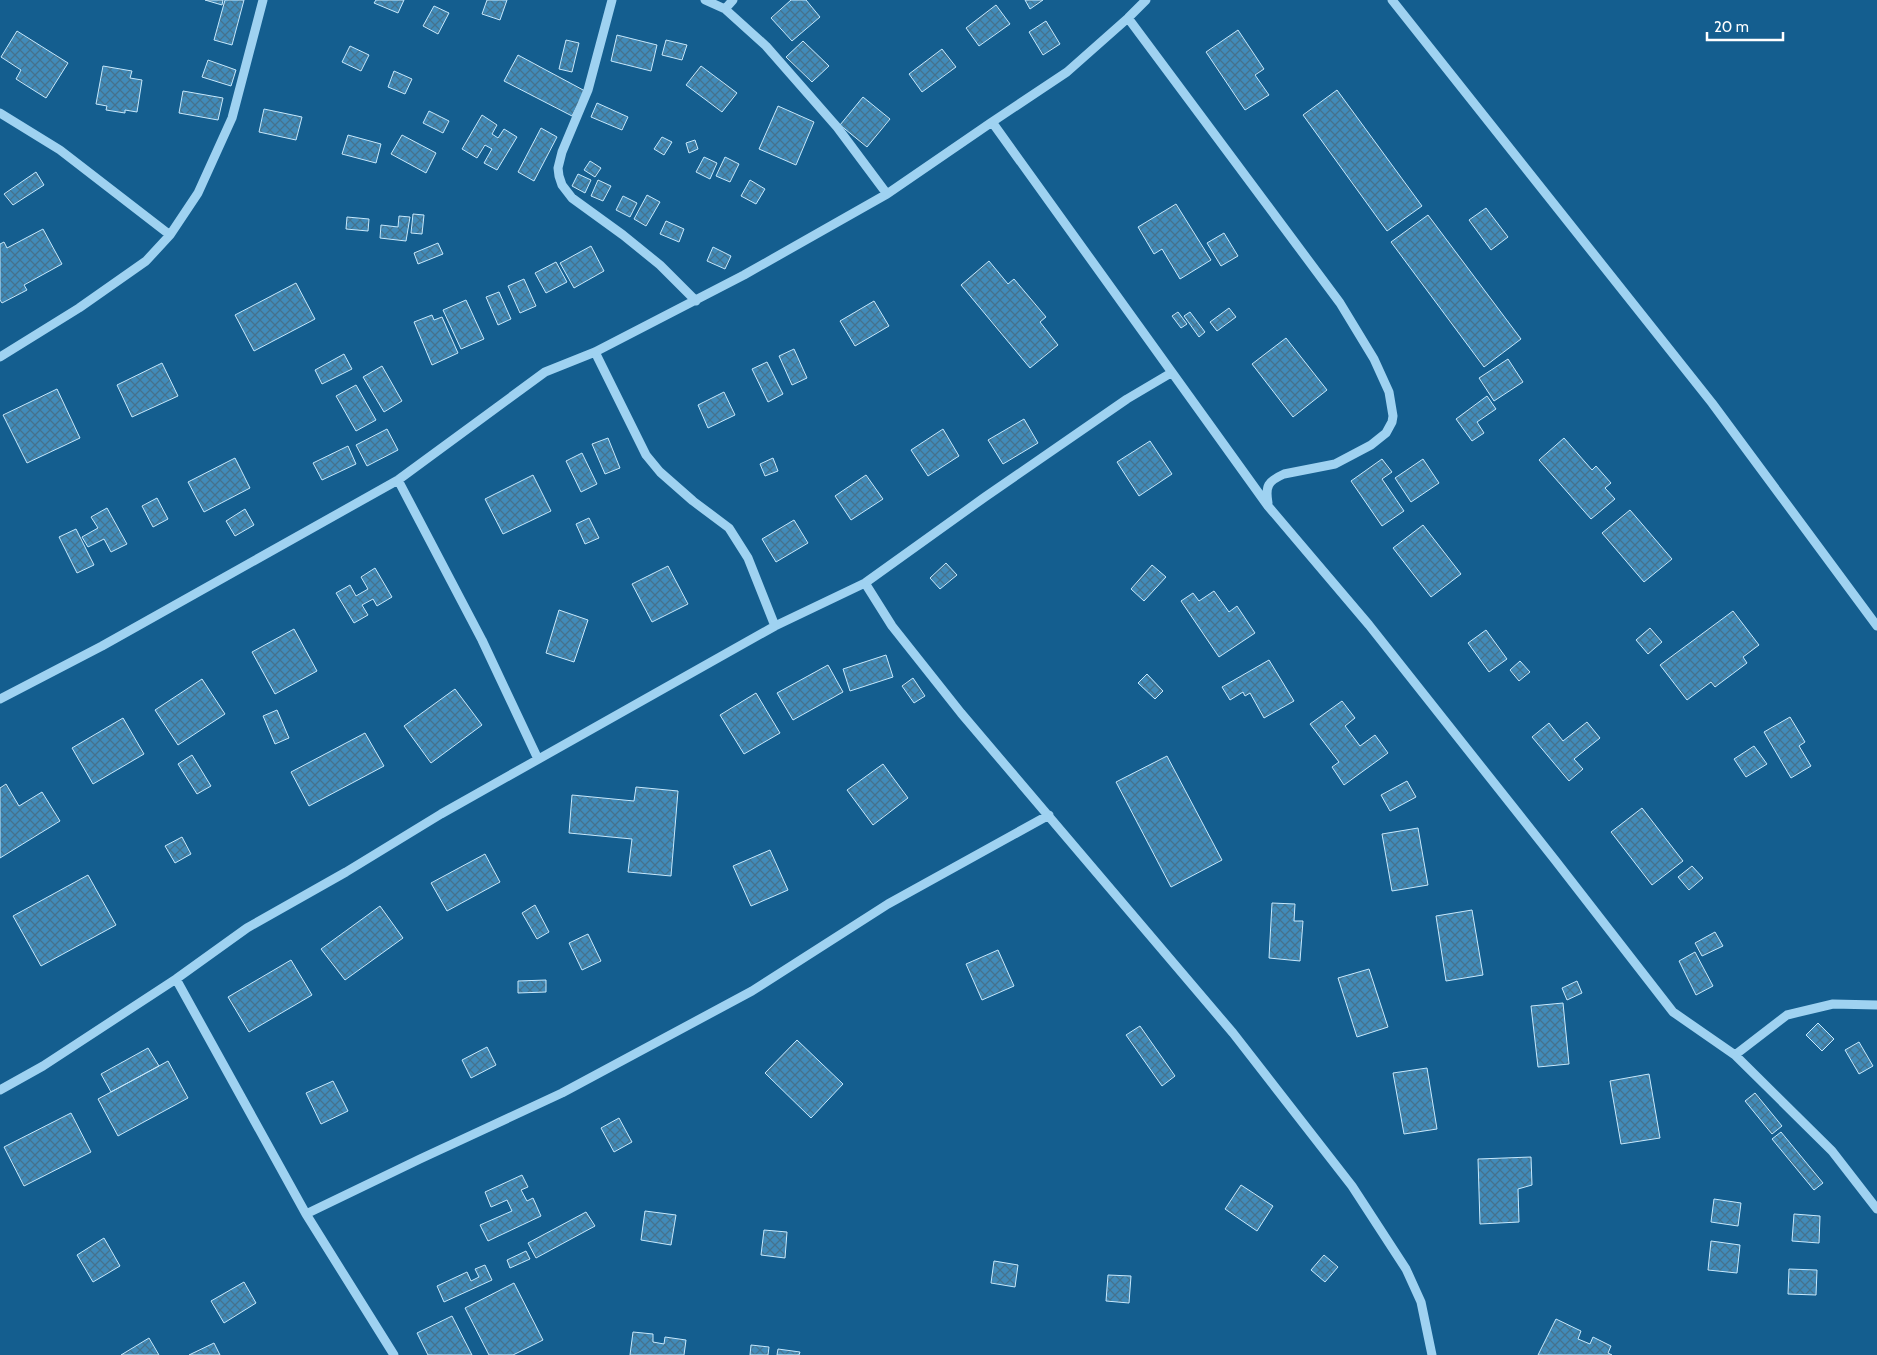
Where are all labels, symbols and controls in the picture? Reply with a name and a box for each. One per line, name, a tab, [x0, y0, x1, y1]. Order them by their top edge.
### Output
scale bar	[1707, 10, 1783, 42]
text: 20 m	[1714, 18, 1749, 36]

